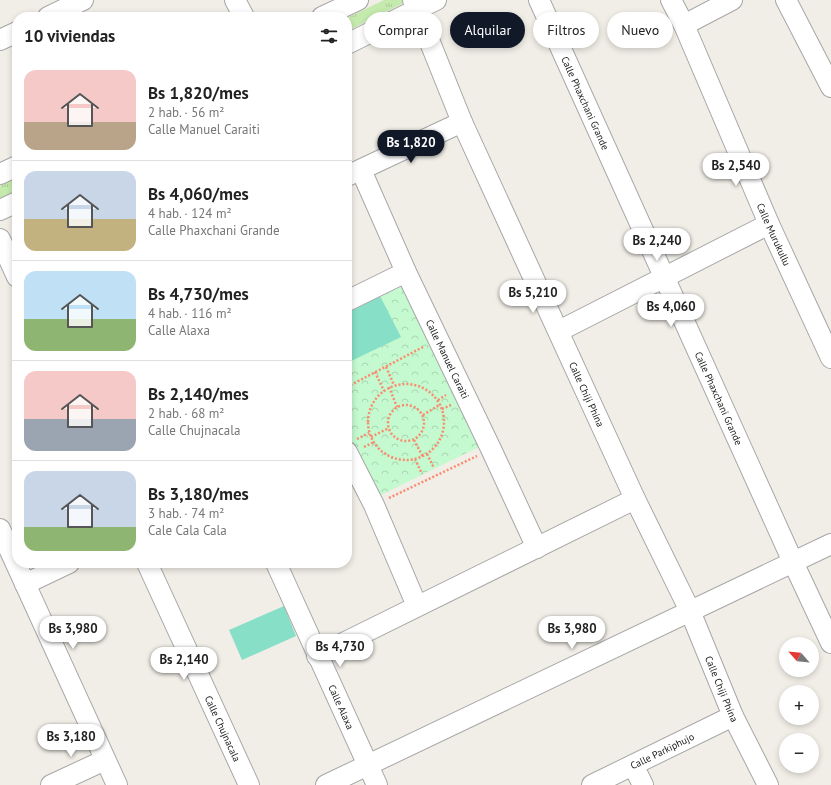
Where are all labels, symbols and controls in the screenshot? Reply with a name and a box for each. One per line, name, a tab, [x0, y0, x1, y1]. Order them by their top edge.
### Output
chip: Comprar	[364, 12, 442, 48]
chip: Alquilar	[450, 12, 525, 48]
chip: Filtros	[533, 12, 599, 48]
chip: Nuevo	[607, 12, 673, 48]
text: 10 viviendas	[24, 25, 115, 47]
icon: filters	[318, 25, 340, 47]
street label: Calle Phaxchani Grande	[559, 54, 612, 152]
text: Bs 1,820/mes	[148, 82, 249, 104]
icon: home	[56, 86, 104, 134]
text: 2 hab. · 56 m²	[148, 104, 224, 121]
text: Calle Manuel Caraiti	[148, 121, 260, 138]
pin: Bs 1,820	[370, 130, 452, 164]
text: Bs 1,820	[386, 134, 436, 151]
pin: Bs 2,540	[695, 153, 777, 187]
text: Bs 2,540	[711, 157, 761, 174]
text: Bs 4,060/mes	[148, 183, 249, 205]
icon: home	[56, 187, 104, 235]
street label: Calle Murukullu	[754, 201, 794, 268]
text: 4 hab. · 124 m²	[148, 205, 232, 222]
text: Calle Phaxchani Grande	[148, 222, 280, 239]
pin: Bs 2,240	[616, 228, 698, 262]
text: Bs 2,240	[632, 232, 682, 249]
pin: Bs 5,210	[492, 280, 574, 314]
text: Bs 4,730/mes	[148, 283, 249, 305]
text: Bs 5,210	[508, 284, 558, 301]
icon: home	[56, 287, 104, 335]
pin: Bs 4,060	[630, 294, 712, 328]
text: Bs 4,060	[646, 298, 696, 315]
text: 4 hab. · 116 m²	[148, 305, 232, 322]
street label: Calle Manuel Caraiti	[423, 317, 472, 401]
text: Calle Alaxa	[148, 322, 210, 339]
street label: Calle Phaxchani Grande	[692, 349, 746, 447]
street label: Calle Chiji Phina	[566, 360, 607, 429]
text: Bs 2,140/mes	[148, 383, 249, 405]
icon: home	[56, 387, 104, 435]
text: 2 hab. · 68 m²	[148, 405, 224, 422]
text: Calle Chujnacala	[148, 422, 240, 439]
text: Bs 3,180/mes	[148, 483, 249, 505]
icon: home	[56, 487, 104, 535]
text: 3 hab. · 74 m²	[148, 505, 224, 522]
text: Cale Cala Cala	[148, 522, 227, 539]
pin: Bs 3,980	[32, 616, 114, 650]
pin: Bs 3,980	[531, 616, 613, 650]
text: Bs 3,980	[48, 620, 98, 637]
text: Bs 3,980	[547, 620, 597, 637]
pin: Bs 4,730	[299, 634, 381, 668]
north arrow	[779, 637, 819, 677]
map controls	[779, 637, 819, 773]
text: Bs 4,730	[315, 638, 365, 655]
pin: Bs 2,140	[143, 647, 225, 681]
text: Bs 2,140	[159, 651, 209, 668]
street label: Calle Chiji Phina	[702, 654, 741, 724]
street label: Calle Alaxa	[326, 682, 357, 731]
button: +	[779, 685, 819, 725]
street label: Calle Chujnacala	[202, 693, 244, 763]
pin: Bs 3,180	[30, 724, 112, 758]
text: Bs 3,180	[46, 728, 96, 745]
street label: Calle Parkiphujo	[628, 730, 696, 772]
button: −	[779, 733, 819, 773]

